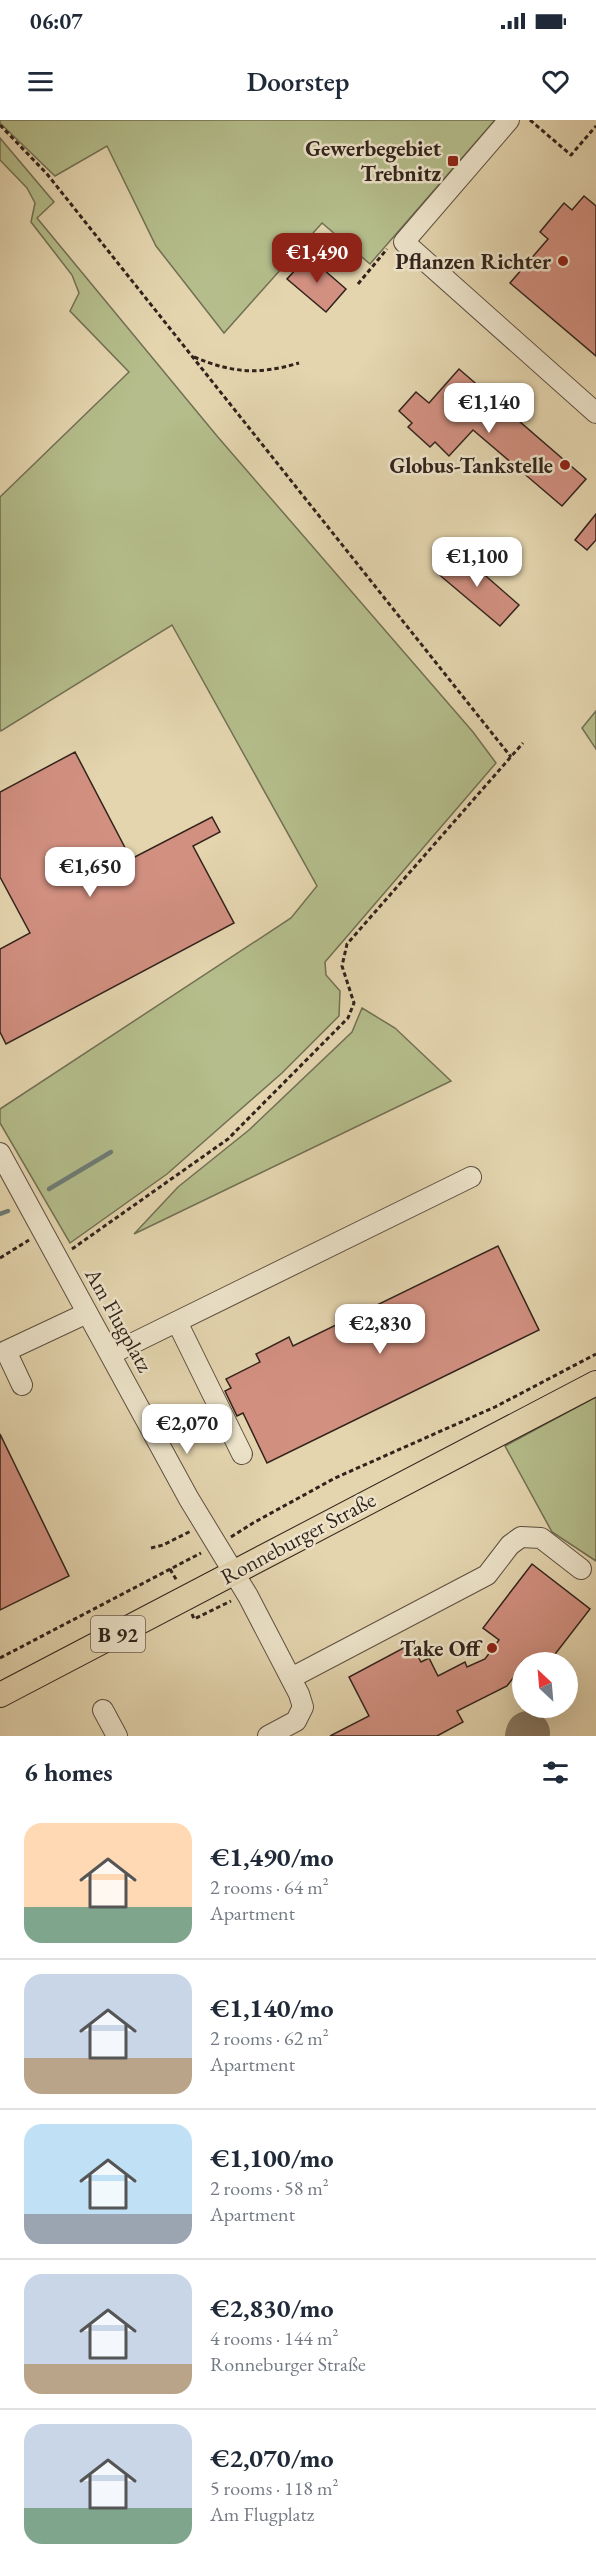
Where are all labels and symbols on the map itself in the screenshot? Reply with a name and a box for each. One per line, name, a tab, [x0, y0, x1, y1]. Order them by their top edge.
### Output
place label: Gewerbegebiet Trebnitz	[305, 134, 442, 188]
marker: Gewerbegebiet Trebnitz	[446, 154, 460, 168]
pin: €1,490	[268, 233, 366, 284]
place label: Pflanzen Richter	[395, 247, 552, 276]
marker: Pflanzen Richter	[556, 254, 570, 268]
pin: €1,140	[440, 383, 538, 434]
place label: Globus-Tankstelle	[389, 451, 553, 480]
marker: Globus-Tankstelle	[558, 458, 572, 472]
pin: €1,100	[428, 537, 526, 588]
pin: €1,650	[41, 847, 139, 898]
street label: Am Flugplatz	[78, 1262, 160, 1378]
pin: €2,830	[331, 1304, 429, 1355]
pin: €2,070	[138, 1404, 236, 1455]
street label: Ronneburger Straße	[215, 1485, 381, 1591]
road number: B 92	[91, 1616, 145, 1652]
place label: Take Off	[400, 1634, 482, 1663]
marker: Take Off	[485, 1641, 499, 1655]
north arrow	[512, 1652, 578, 1718]

